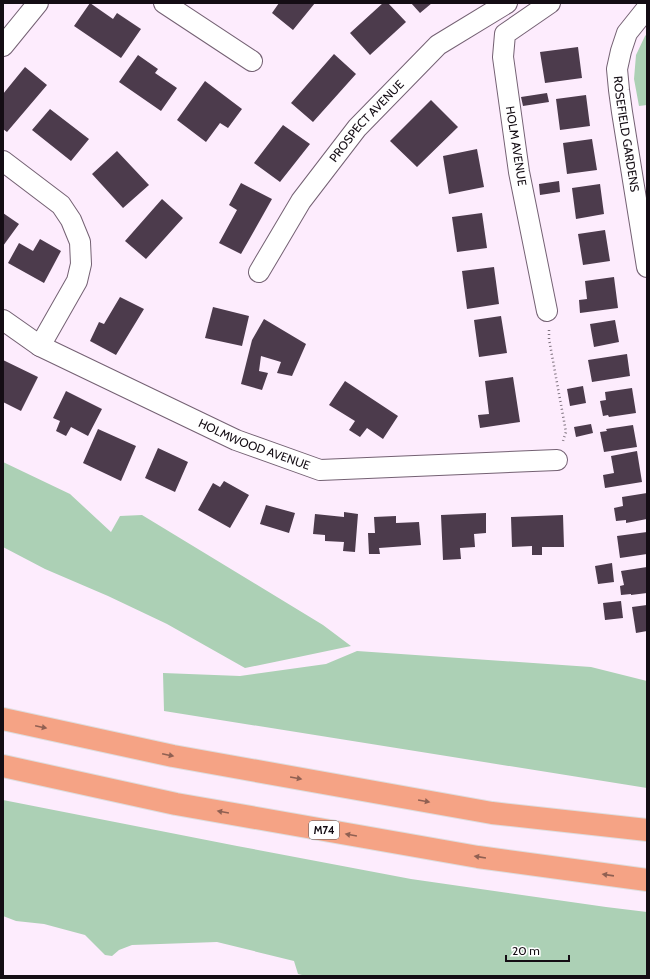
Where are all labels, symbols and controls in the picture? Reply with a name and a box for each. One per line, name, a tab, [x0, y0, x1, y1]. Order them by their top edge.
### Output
street label: ROSEFIELD GARDENS	[611, 75, 643, 193]
street label: PROSPECT AVENUE	[326, 76, 407, 165]
street label: HOLM AVENUE	[503, 105, 530, 187]
street label: HOLMWOOD AVENUE	[196, 415, 313, 473]
one-way arrow	[35, 724, 47, 730]
one-way arrow	[162, 752, 174, 758]
one-way arrow	[290, 775, 302, 781]
one-way arrow	[418, 798, 430, 804]
one-way arrow	[217, 809, 230, 815]
road number: M74	[309, 821, 339, 839]
one-way arrow	[345, 832, 358, 838]
one-way arrow	[473, 854, 486, 860]
one-way arrow	[602, 872, 614, 878]
scale bar	[506, 937, 569, 963]
text: 20 m	[512, 943, 540, 958]

